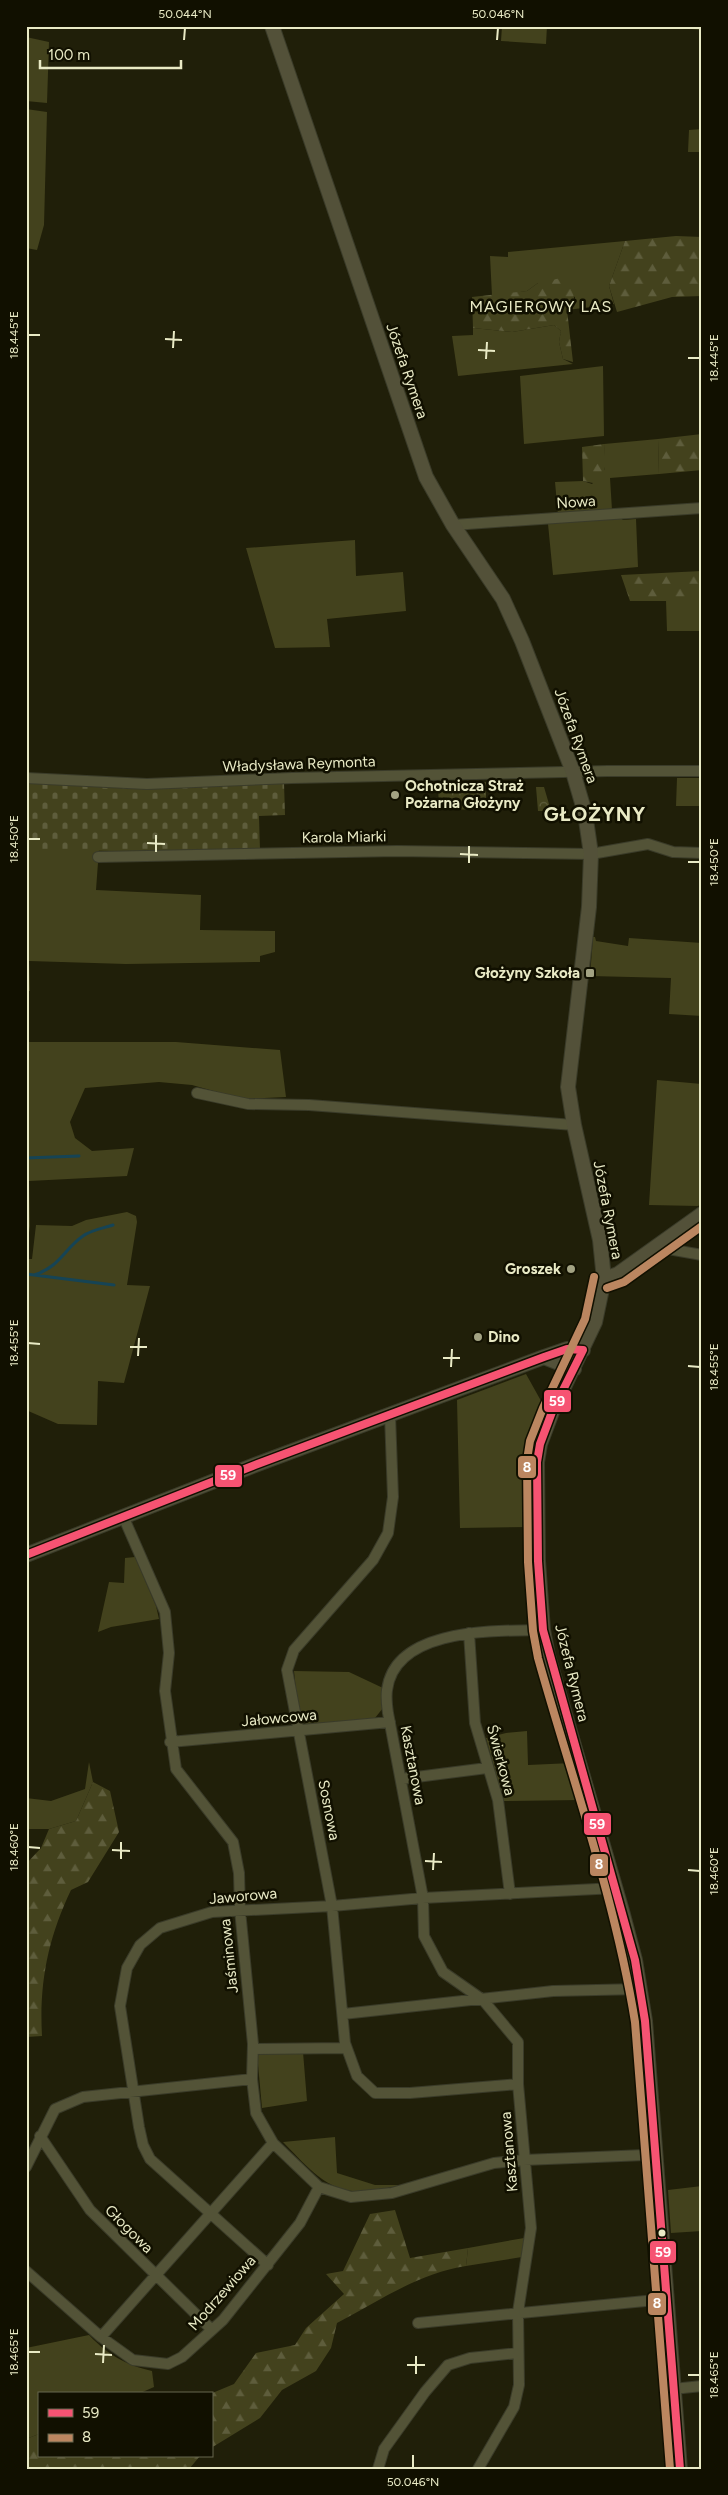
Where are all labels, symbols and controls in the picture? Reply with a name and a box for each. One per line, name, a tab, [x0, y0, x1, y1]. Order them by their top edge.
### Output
text: 50.044°N	[158, 7, 212, 21]
text: 50.046°N	[472, 7, 524, 21]
scale bar	[40, 38, 181, 70]
text: 100 m	[48, 46, 90, 64]
district label: MAGIEROWY LAS	[470, 297, 612, 316]
text: 18.445°E	[7, 311, 21, 359]
street label: Józefa Rymera	[382, 321, 432, 421]
text: 18.445°E	[707, 334, 721, 382]
street label: Nowa	[556, 492, 596, 512]
street label: Józefa Rymera	[550, 686, 602, 786]
street label: Władysława Reymonta	[222, 752, 376, 776]
place label: Ochotnicza Straż Pożarna Głożyny	[405, 777, 524, 812]
marker: Ochotnicza Straż Pożarna Głożyny	[389, 789, 401, 801]
district label: GŁOŻYNY	[544, 802, 646, 826]
text: 18.450°E	[7, 815, 21, 863]
street label: Karola Miarki	[301, 827, 387, 847]
text: 18.450°E	[707, 838, 721, 886]
place label: Głożyny Szkoła	[475, 964, 580, 982]
marker: Głożyny Szkoła	[584, 967, 596, 979]
street label: Józefa Rymera	[590, 1159, 626, 1261]
place label: Groszek	[505, 1260, 561, 1278]
marker: Groszek	[565, 1263, 577, 1275]
text: 18.455°E	[7, 1319, 21, 1367]
place label: Dino	[488, 1328, 520, 1346]
marker: Dino	[472, 1331, 484, 1343]
text: 18.455°E	[707, 1343, 721, 1391]
line badge: 59	[543, 1389, 572, 1413]
text: 59	[549, 1393, 565, 1410]
line badge: 8	[517, 1455, 537, 1479]
text: 8	[523, 1459, 531, 1476]
line badge: 59	[214, 1464, 243, 1488]
text: 59	[220, 1467, 236, 1484]
street label: Józefa Rymera	[551, 1622, 593, 1724]
street label: Jałowcowa	[241, 1706, 317, 1730]
street label: Świerkowa	[483, 1723, 519, 1797]
street label: Kasztanowa	[396, 1724, 430, 1806]
street label: Sosnowa	[314, 1778, 344, 1842]
line badge: 59	[583, 1812, 612, 1836]
text: 59	[589, 1816, 605, 1833]
text: 18.460°E	[7, 1823, 21, 1871]
text: 18.460°E	[707, 1847, 721, 1895]
line badge: 8	[589, 1853, 609, 1877]
text: 8	[595, 1856, 603, 1873]
street label: Jaworowa	[208, 1884, 278, 1908]
street label: Jaśminowa	[216, 1918, 242, 1994]
street label: Kasztanowa	[497, 2111, 521, 2193]
street label: Głogowa	[101, 2201, 157, 2257]
unlabelled marker	[657, 2228, 667, 2238]
line badge: 59	[649, 2240, 677, 2264]
text: 59	[655, 2244, 671, 2261]
street label: Modrzewiowa	[185, 2252, 259, 2334]
line badge: 8	[647, 2292, 667, 2316]
text: 8	[653, 2295, 661, 2312]
text: 18.465°E	[7, 2328, 21, 2376]
text: 18.465°E	[707, 2351, 721, 2399]
legend	[38, 2392, 212, 2458]
text: 59	[82, 2404, 99, 2422]
text: 8	[82, 2428, 91, 2446]
text: 50.046°N	[387, 2475, 439, 2489]

